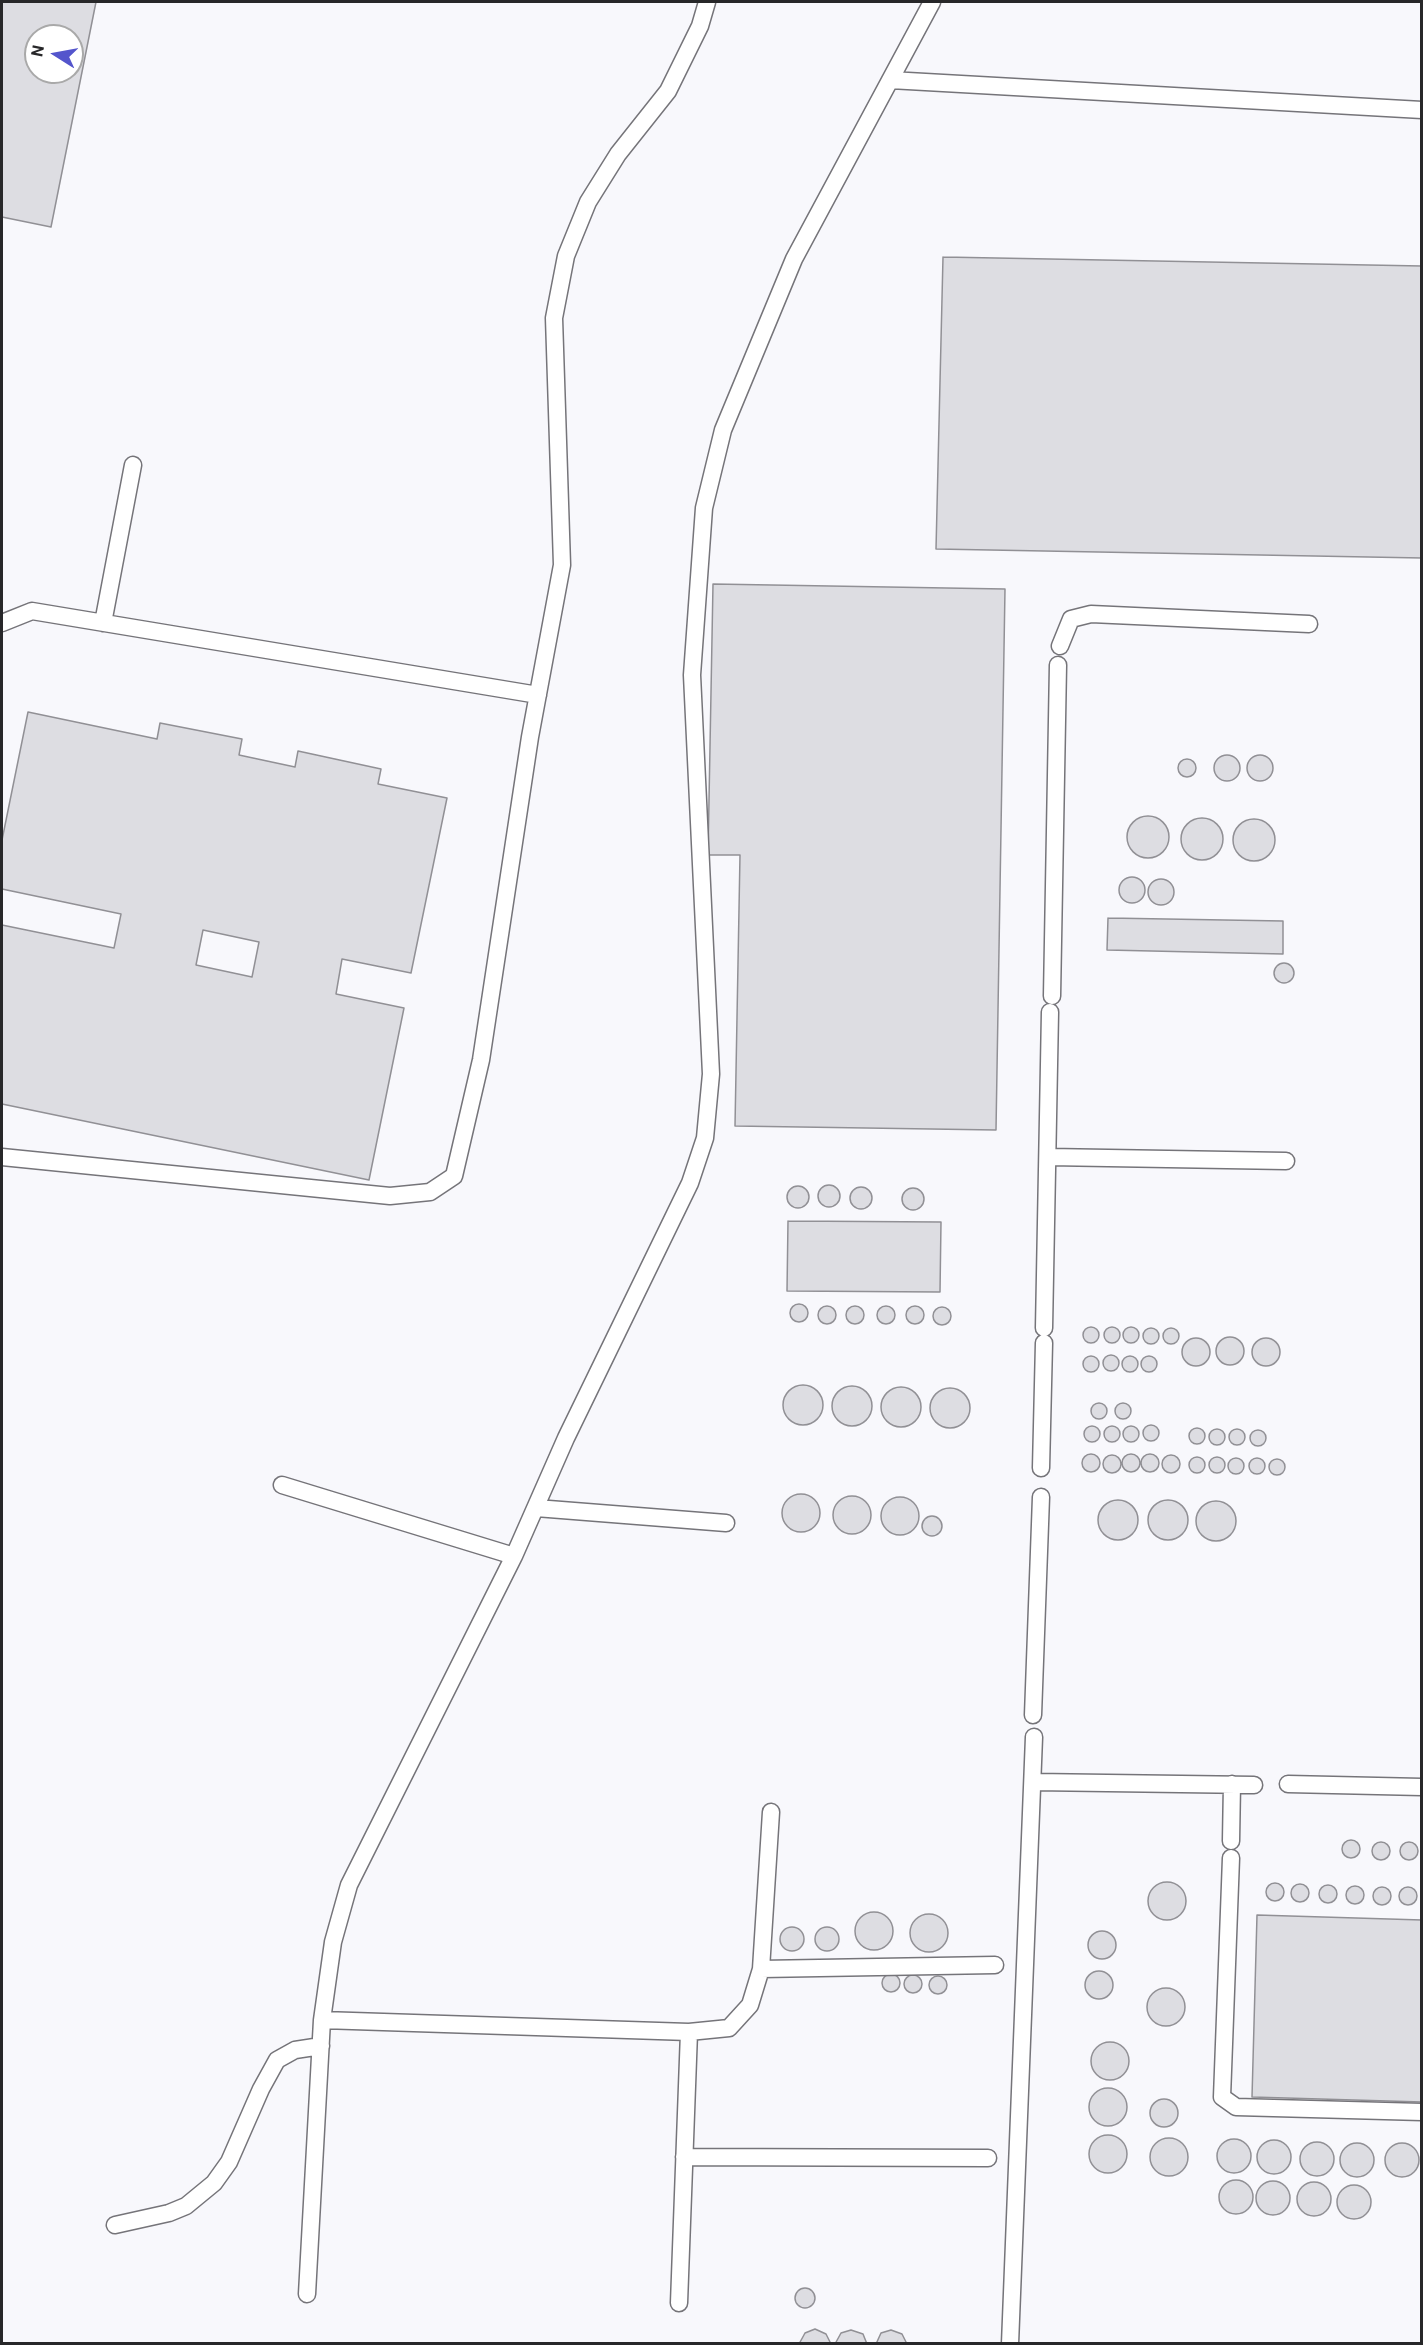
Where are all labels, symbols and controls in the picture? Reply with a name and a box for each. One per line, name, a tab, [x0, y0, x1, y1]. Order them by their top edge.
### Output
north arrow	[24, 24, 84, 84]
text: N	[27, 44, 48, 58]

